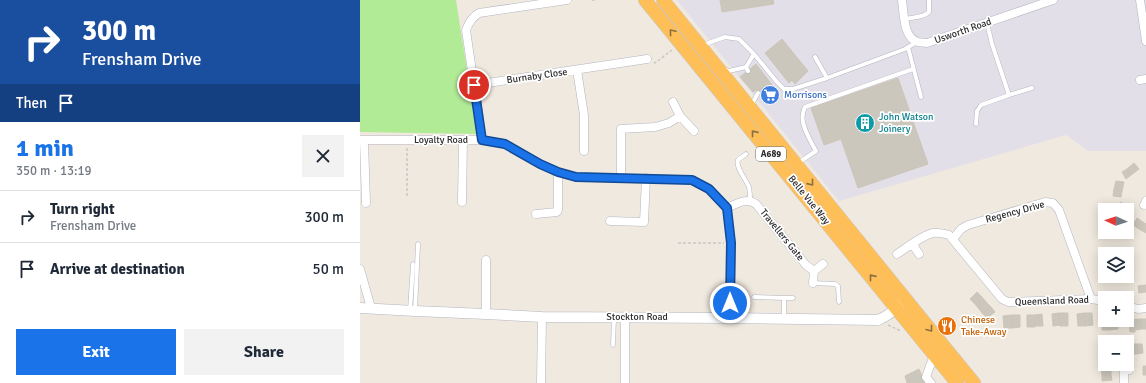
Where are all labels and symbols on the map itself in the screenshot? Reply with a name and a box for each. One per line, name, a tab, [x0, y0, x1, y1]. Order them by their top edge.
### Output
street label: Usworth Road	[933, 16, 993, 46]
one-way arrow	[670, 30, 677, 37]
street label: Burnaby Close	[506, 66, 568, 86]
pin	[457, 68, 491, 102]
supermarket icon: Morrisons	[759, 84, 781, 106]
place label: Morrisons	[784, 89, 828, 101]
place label: John Watson Joinery	[879, 111, 933, 135]
building icon: John Watson Joinery	[854, 112, 876, 134]
one-way arrow	[752, 131, 759, 138]
street label: Loyalty Road	[414, 134, 468, 146]
road number: A689	[756, 147, 786, 161]
street label: Belle Vue Way	[786, 173, 833, 227]
one-way arrow	[807, 178, 814, 185]
street label: Regency Drive	[984, 198, 1046, 226]
north arrow	[1098, 203, 1134, 239]
street label: Travellers Gate	[757, 207, 807, 263]
one-way arrow	[869, 275, 876, 282]
position arrow	[709, 282, 751, 324]
street label: Queensland Road	[1015, 294, 1089, 308]
street label: Stockton Road	[606, 311, 668, 323]
place label: Chinese Take-Away	[961, 314, 1007, 338]
restaurant icon: Chinese Take-Away	[936, 315, 958, 337]
one-way arrow	[925, 325, 932, 332]

